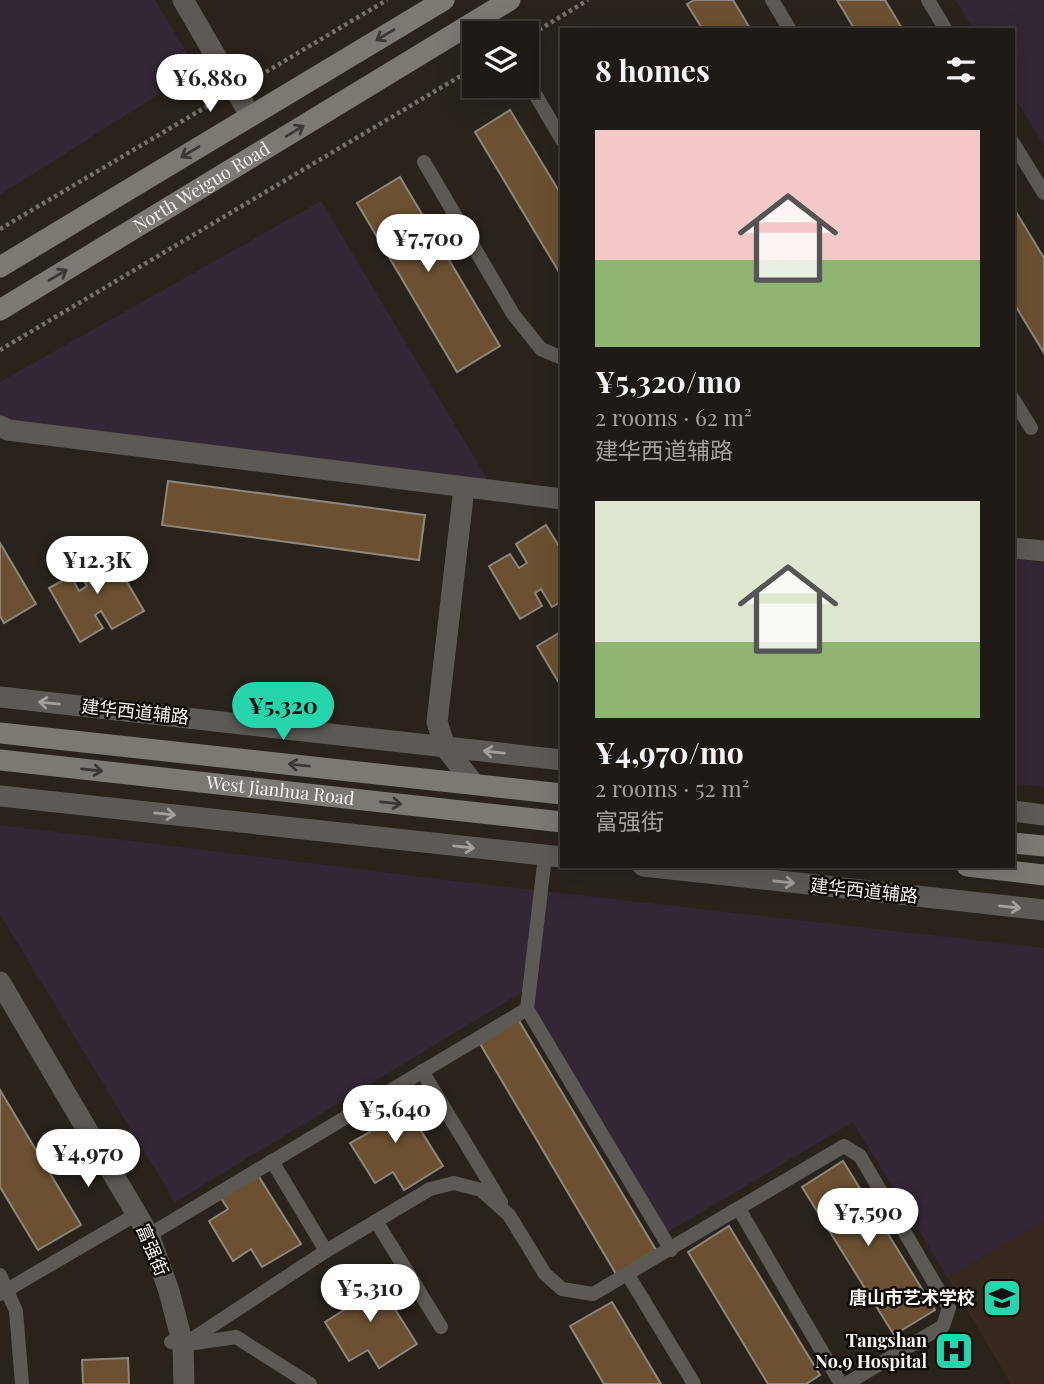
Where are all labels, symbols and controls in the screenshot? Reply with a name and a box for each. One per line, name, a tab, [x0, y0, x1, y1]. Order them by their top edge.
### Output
map controls	[462, 21, 539, 98]
button: layers	[462, 21, 539, 98]
one-way arrow	[375, 29, 396, 42]
text: 8 homes	[595, 50, 710, 90]
icon: filters	[942, 51, 980, 89]
pin: ¥6,880	[153, 54, 267, 114]
text: ¥6,880	[172, 61, 248, 92]
one-way arrow	[284, 124, 304, 138]
street label: North Weiguo Road	[128, 136, 274, 237]
one-way arrow	[180, 145, 200, 159]
icon: home	[725, 175, 851, 301]
pin: ¥7,700	[371, 215, 485, 274]
text: ¥7,700	[392, 221, 464, 252]
one-way arrow	[48, 267, 68, 281]
text: ¥5,320/mo	[595, 361, 741, 401]
text: 2 rooms · 62 m²	[595, 401, 752, 432]
text: 建华西道辅路	[595, 434, 733, 465]
pin: ¥12.3K	[40, 536, 154, 596]
text: ¥12.3K	[62, 543, 132, 574]
icon: home	[725, 546, 851, 672]
pin: ¥5,320	[226, 682, 340, 742]
text: ¥5,320	[248, 689, 318, 720]
street label: 建华西道辅路	[80, 693, 190, 729]
one-way arrow	[38, 696, 61, 709]
text: ¥4,970/mo	[595, 732, 744, 772]
one-way arrow	[483, 746, 506, 759]
one-way arrow	[288, 758, 311, 771]
one-way arrow	[80, 764, 103, 777]
street label: West Jianhua Road	[204, 770, 356, 810]
text: 2 rooms · 52 m²	[595, 772, 749, 803]
one-way arrow	[380, 797, 402, 810]
text: 富强街	[595, 805, 664, 836]
one-way arrow	[153, 808, 176, 821]
one-way arrow	[453, 840, 475, 853]
street label: 建华西道辅路	[809, 872, 919, 908]
one-way arrow	[772, 875, 795, 888]
one-way arrow	[998, 900, 1021, 913]
pin: ¥5,640	[338, 1086, 452, 1145]
text: ¥5,640	[359, 1092, 431, 1123]
pin: ¥4,970	[31, 1130, 145, 1189]
text: ¥4,970	[52, 1136, 124, 1167]
pin: ¥7,590	[811, 1188, 925, 1248]
text: ¥7,590	[833, 1195, 903, 1226]
street label: 富强街	[131, 1220, 175, 1279]
pin: ¥5,310	[313, 1264, 427, 1324]
text: ¥5,310	[337, 1271, 403, 1302]
school or university icon: 唐山市艺术学校	[981, 1277, 1023, 1319]
place label: 唐山市艺术学校	[849, 1285, 975, 1309]
place label: Tangshan No.9 Hospital	[815, 1328, 927, 1373]
hospital icon: Tangshan No.9 Hospital	[933, 1330, 975, 1372]

